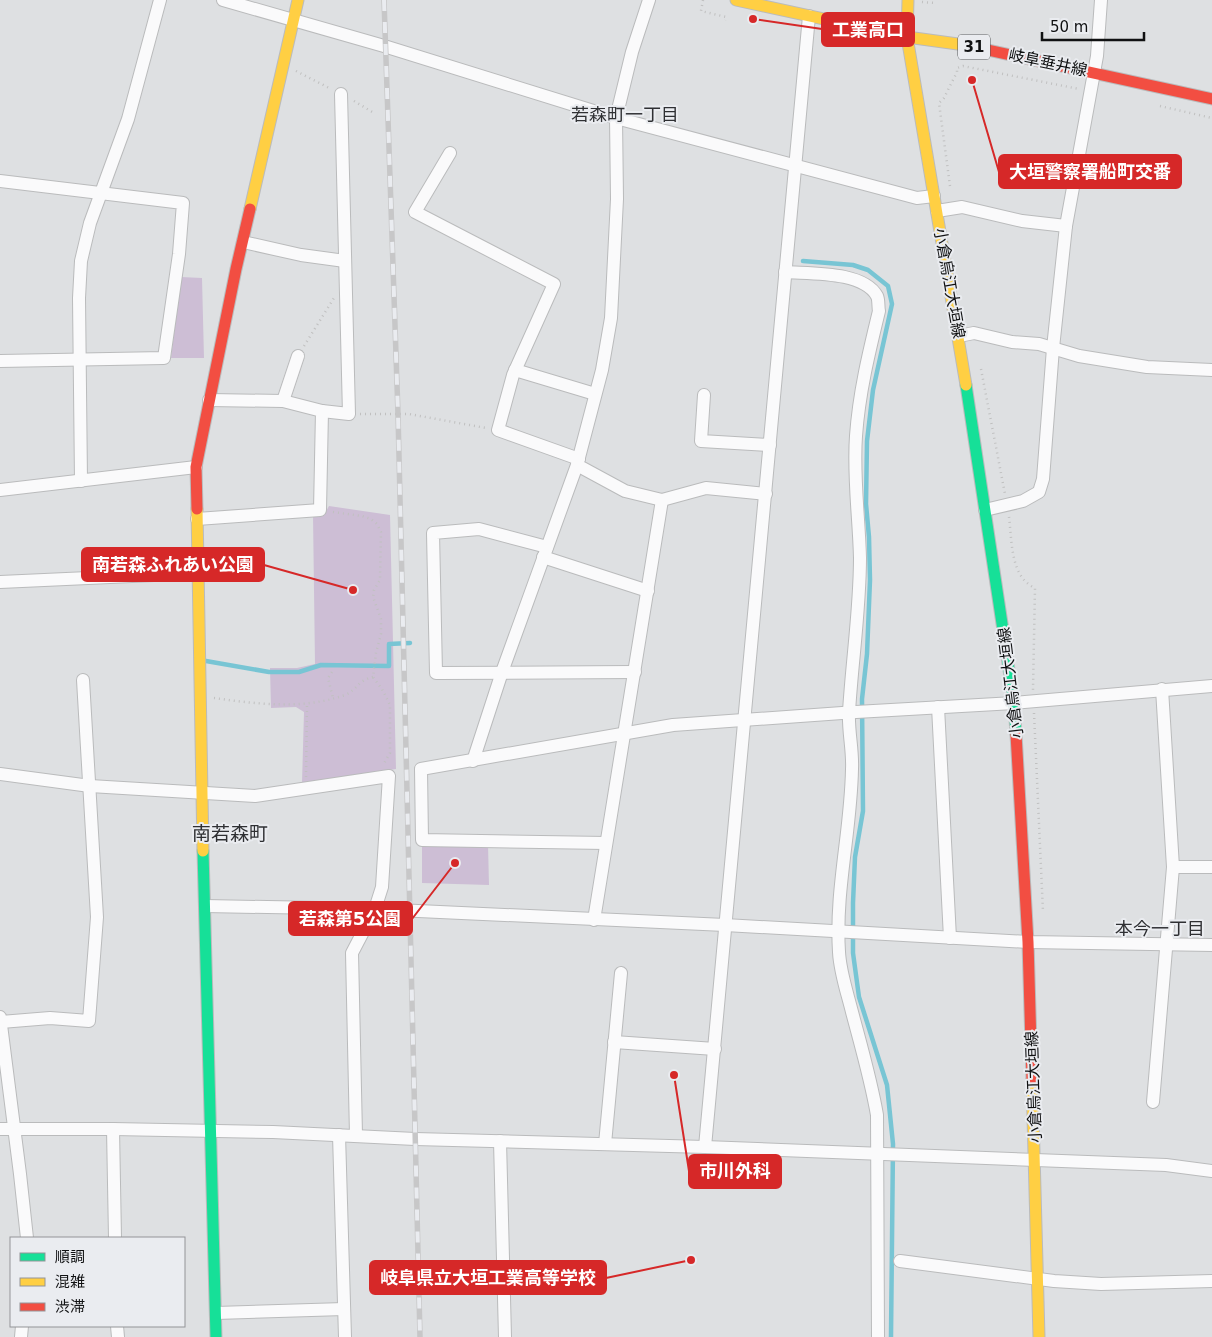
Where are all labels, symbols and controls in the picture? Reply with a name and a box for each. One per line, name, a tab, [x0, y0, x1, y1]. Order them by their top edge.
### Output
scale bar	[1042, 10, 1144, 42]
callout: 工業高口	[822, 13, 914, 46]
text: 50 m	[1050, 18, 1088, 36]
text: 工業高口	[832, 19, 904, 40]
road number: 31	[958, 34, 990, 60]
street label: 岐阜垂井線	[1007, 45, 1089, 80]
district label: 若森町一丁目	[571, 104, 679, 125]
callout: 大垣警察署船町交番	[999, 155, 1181, 188]
text: 大垣警察署船町交番	[1009, 161, 1171, 182]
street label: 小倉烏江大垣線	[930, 226, 969, 340]
callout: 南若森ふれあい公園	[82, 548, 264, 581]
text: 南若森ふれあい公園	[92, 554, 254, 575]
street label: 小倉烏江大垣線	[994, 626, 1027, 740]
district label: 南若森町	[192, 822, 268, 844]
callout: 若森第5公園	[289, 902, 412, 935]
text: 若森第5公園	[299, 908, 401, 929]
district label: 本今一丁目	[1115, 918, 1205, 939]
street label: 小倉烏江大垣線	[1022, 1031, 1045, 1143]
callout: 市川外科	[689, 1155, 781, 1188]
text: 市川外科	[699, 1160, 771, 1181]
legend	[10, 1237, 185, 1327]
text: 順調	[55, 1248, 85, 1266]
callout: 岐阜県立大垣工業高等学校	[370, 1261, 606, 1294]
text: 岐阜県立大垣工業高等学校	[380, 1267, 596, 1288]
text: 混雑	[55, 1273, 85, 1291]
text: 渋滞	[55, 1298, 85, 1316]

